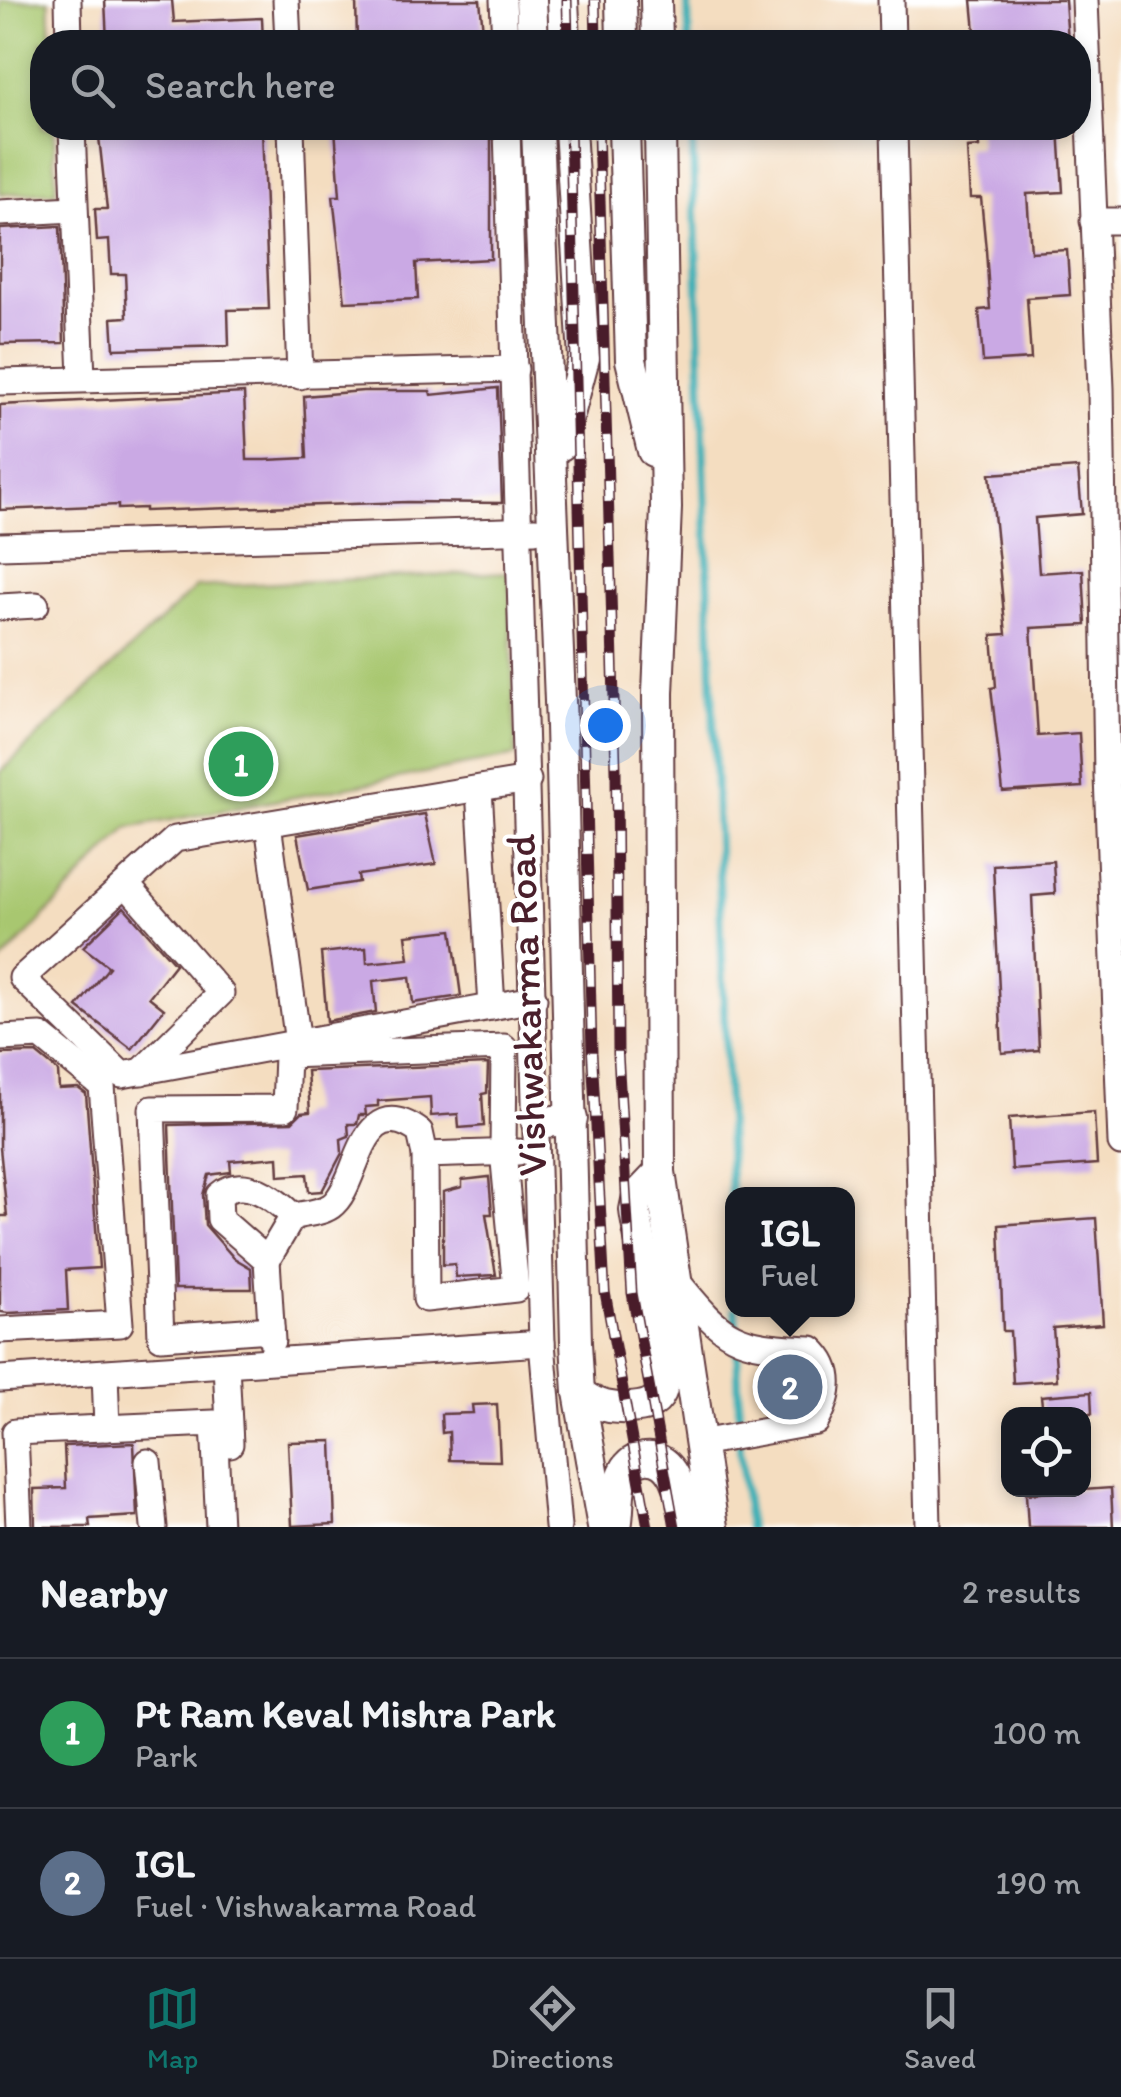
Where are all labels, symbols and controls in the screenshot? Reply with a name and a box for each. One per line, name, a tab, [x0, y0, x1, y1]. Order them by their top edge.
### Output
search box	[30, 30, 1091, 140]
icon: search	[65, 58, 120, 113]
text: Search here	[145, 62, 336, 108]
your location	[580, 700, 631, 751]
pin: 1	[208, 726, 274, 802]
street label: Vishwakarma Road	[495, 833, 557, 1177]
popup	[725, 1187, 855, 1317]
text: IGL	[760, 1210, 820, 1256]
text: Fuel	[760, 1256, 818, 1294]
pin: 2	[758, 1350, 822, 1424]
map controls	[1001, 1407, 1091, 1497]
button: locate	[1001, 1407, 1091, 1497]
text: Nearby	[40, 1567, 167, 1618]
text: 2 results	[962, 1573, 1081, 1611]
text: Pt Ram Keval Mishra Park	[135, 1691, 555, 1737]
text: 1	[65, 1714, 80, 1752]
text: 100 m	[993, 1714, 1081, 1752]
text: Park	[135, 1737, 198, 1775]
text: IGL	[135, 1841, 195, 1887]
text: 2	[64, 1864, 81, 1902]
text: 190 m	[996, 1864, 1081, 1902]
text: Fuel · Vishwakarma Road	[135, 1887, 476, 1925]
tab: Map	[145, 1981, 200, 2075]
tab: Directions	[491, 1981, 614, 2075]
tab: Saved	[904, 1981, 976, 2075]

